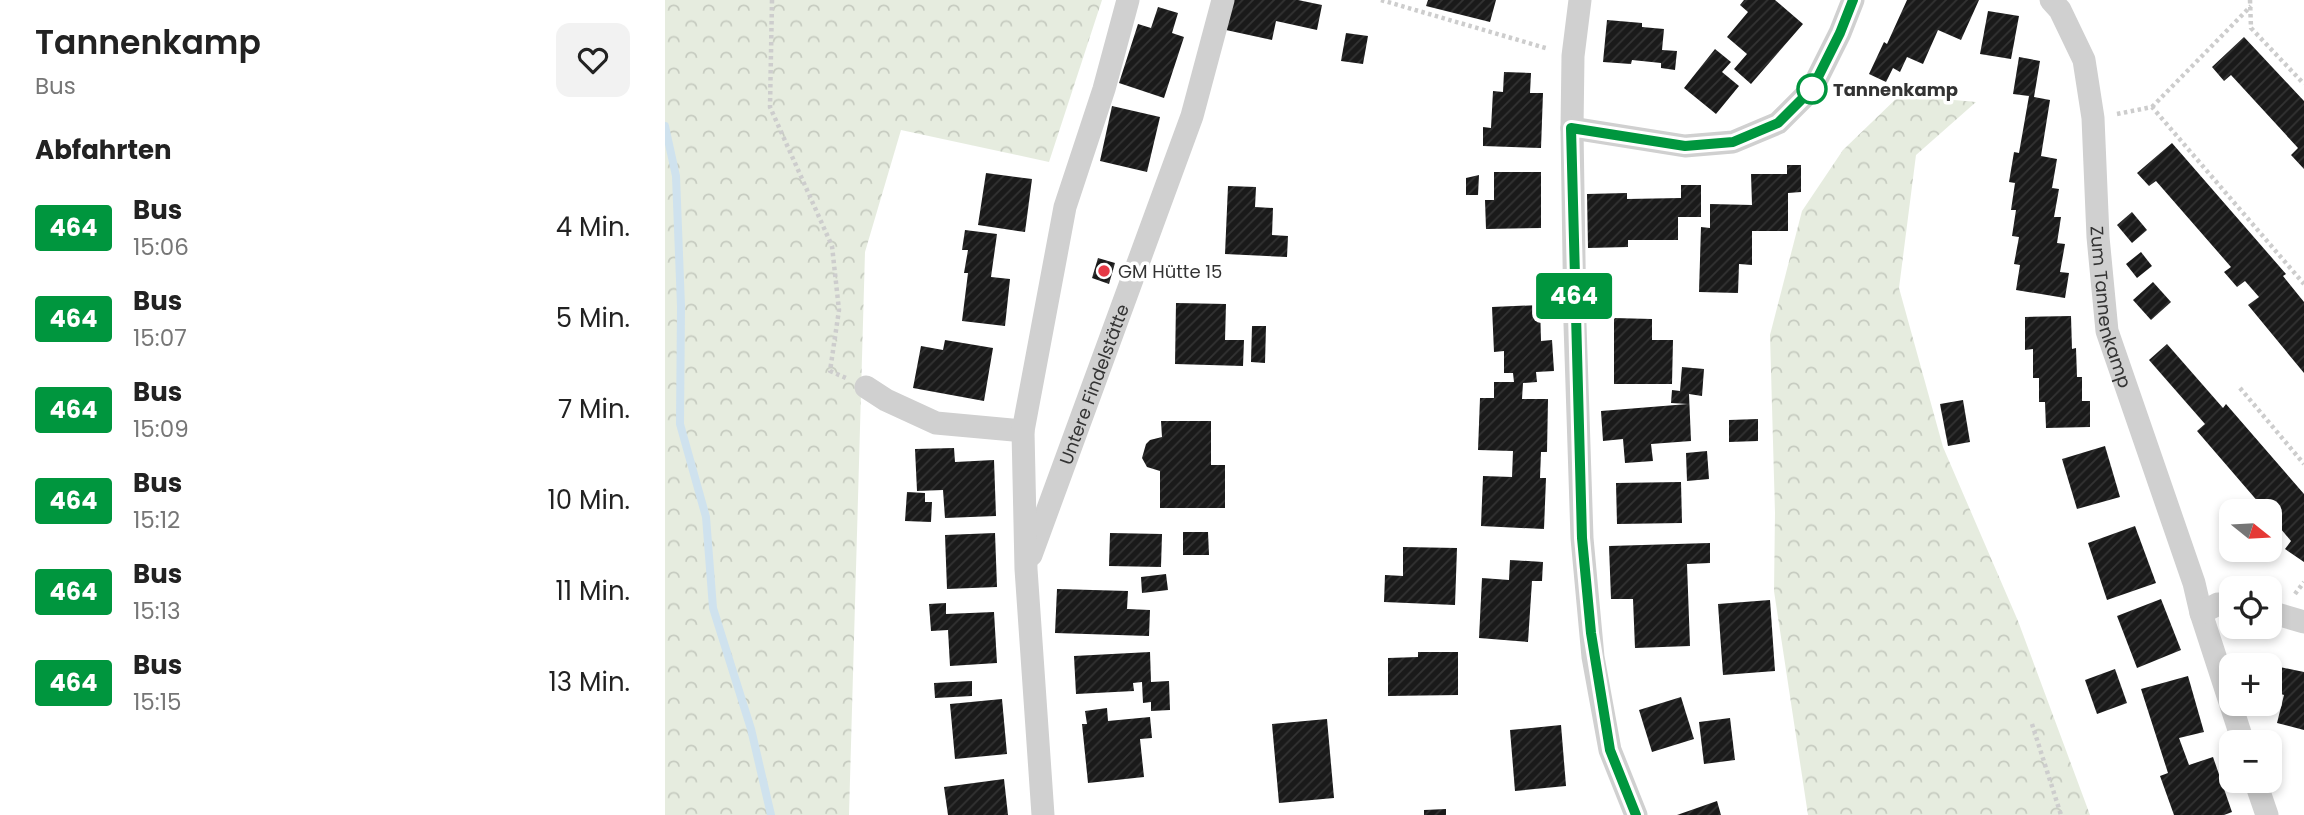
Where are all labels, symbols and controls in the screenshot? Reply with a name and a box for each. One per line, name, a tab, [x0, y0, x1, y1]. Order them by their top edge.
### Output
text: Tannenkamp	[35, 19, 261, 66]
button: heart	[556, 23, 630, 97]
text: Bus	[35, 70, 76, 102]
marker: Tannenkamp	[1797, 74, 1827, 104]
place label: Tannenkamp	[1833, 77, 1958, 102]
text: Abfahrten	[35, 132, 172, 168]
text: Bus	[133, 192, 182, 228]
text: 4 Min.	[556, 209, 630, 245]
text: 464	[50, 211, 97, 244]
street label: Zum Tannenkamp	[2085, 226, 2138, 391]
text: 15:06	[133, 231, 189, 263]
place label: GM Hütte 15	[1118, 259, 1222, 284]
marker: GM Hütte 15	[1096, 263, 1112, 279]
line badge: 464	[1534, 273, 1614, 319]
text: 464	[1550, 279, 1598, 312]
text: Bus	[133, 283, 182, 319]
text: 5 Min.	[556, 300, 630, 336]
street label: Untere Findelstätte	[1053, 300, 1135, 468]
text: 464	[50, 302, 97, 335]
text: 15:07	[133, 322, 187, 354]
text: Bus	[133, 374, 182, 410]
text: 7 Min.	[558, 391, 630, 427]
text: 464	[50, 393, 97, 426]
text: 15:09	[133, 413, 189, 445]
text: Bus	[133, 465, 182, 501]
text: 10 Min.	[548, 482, 630, 518]
text: 464	[50, 484, 97, 517]
north arrow	[2219, 499, 2282, 562]
map controls	[2219, 499, 2282, 793]
text: 15:12	[133, 504, 180, 536]
text: Bus	[133, 556, 182, 592]
text: 11 Min.	[556, 573, 630, 609]
text: 464	[50, 575, 97, 608]
button: locate	[2219, 576, 2282, 639]
text: 15:13	[133, 595, 181, 627]
text: Bus	[133, 647, 182, 683]
button: +	[2219, 653, 2282, 716]
text: 13 Min.	[549, 664, 630, 700]
text: 464	[50, 666, 97, 699]
text: 15:15	[133, 686, 182, 718]
button: −	[2219, 730, 2282, 793]

